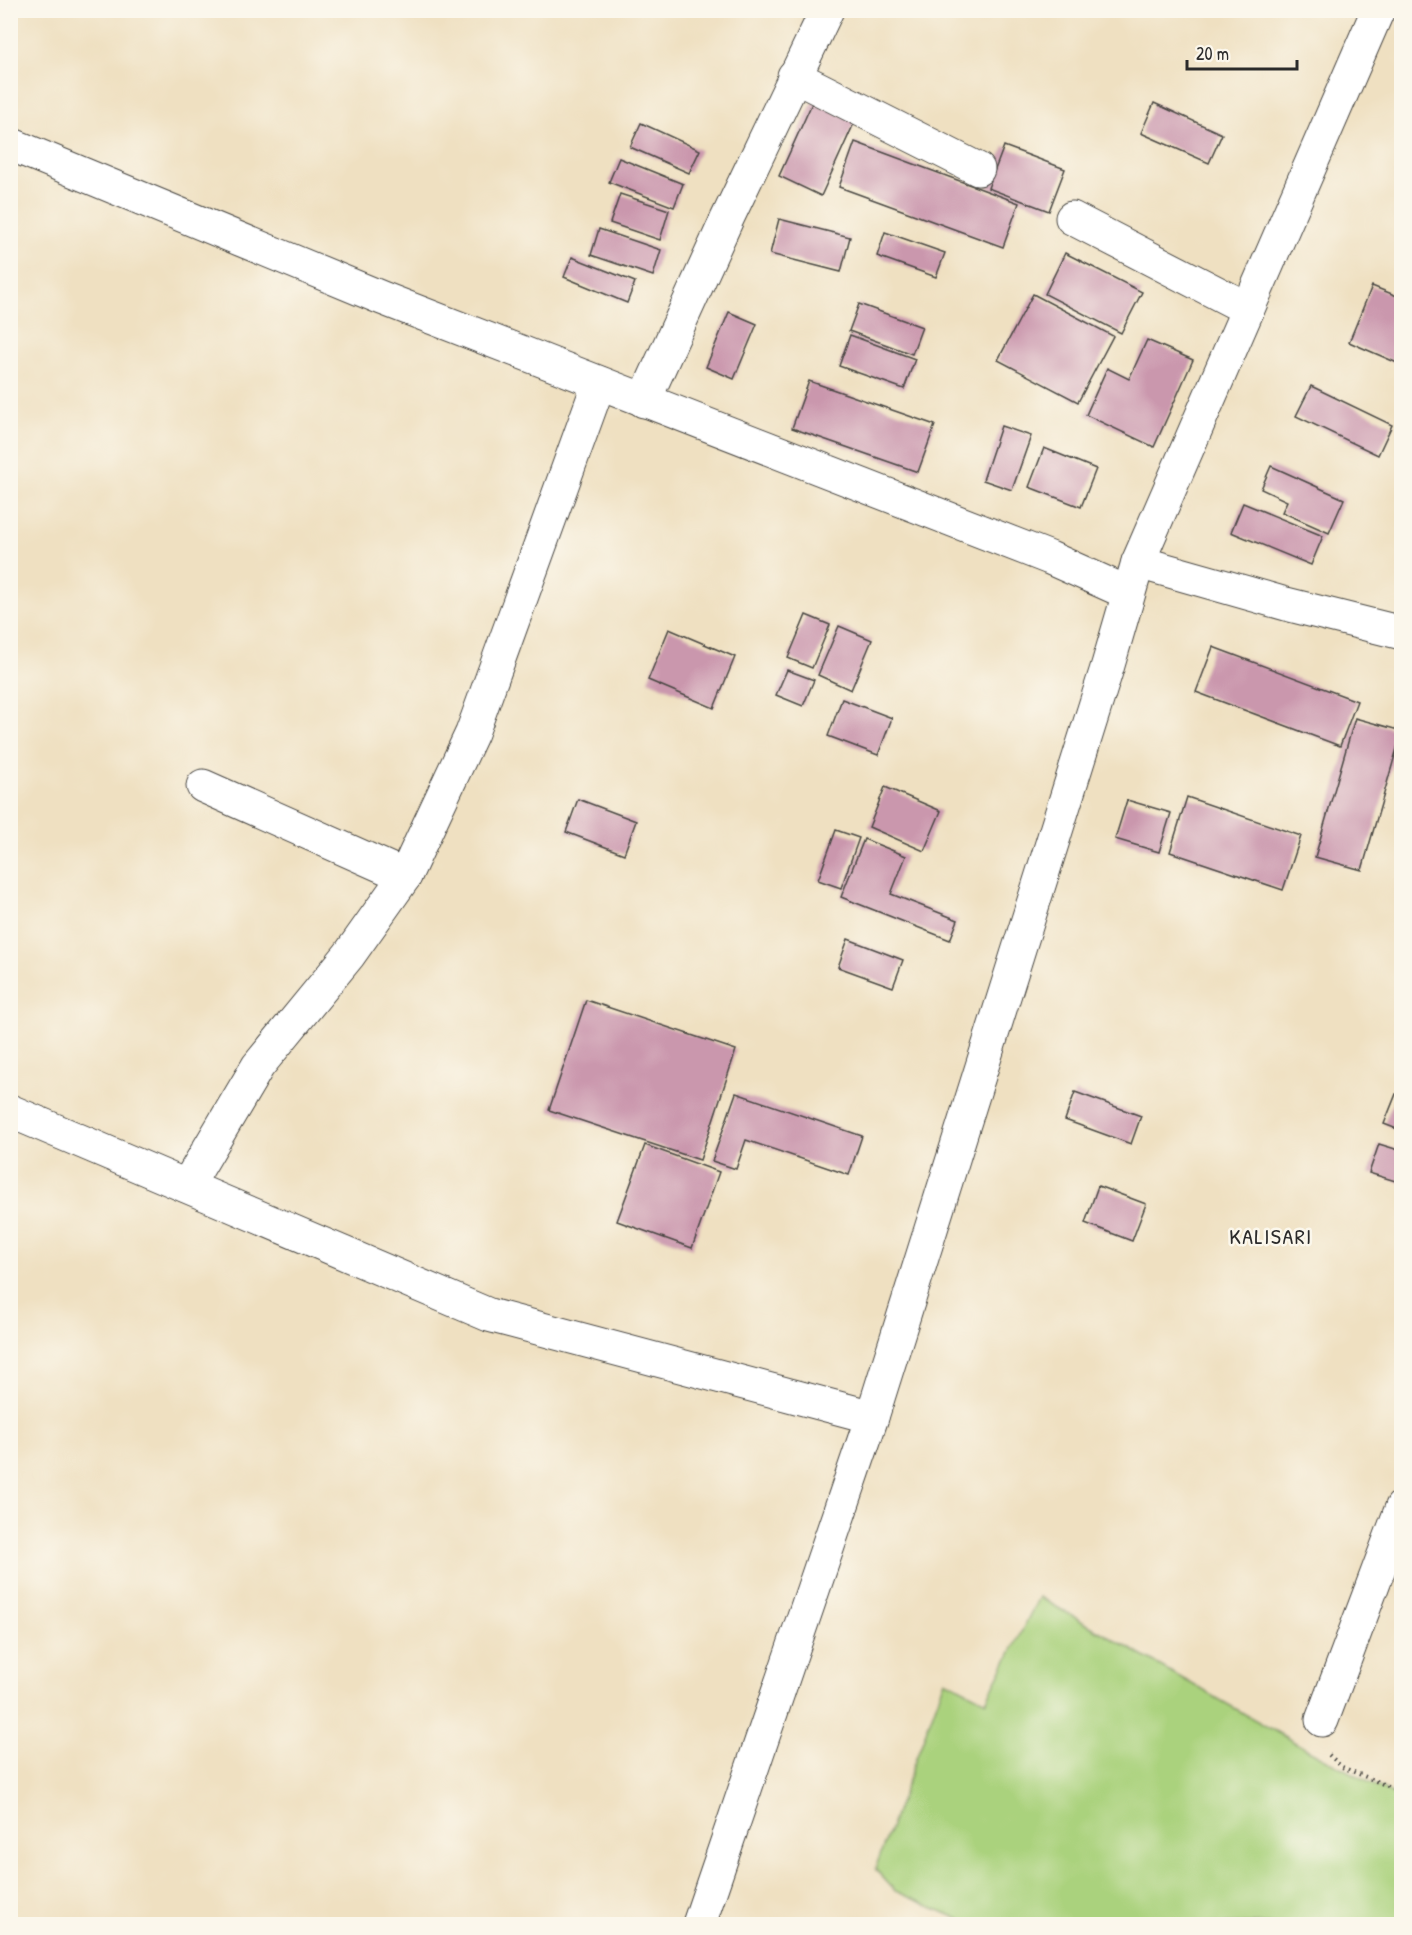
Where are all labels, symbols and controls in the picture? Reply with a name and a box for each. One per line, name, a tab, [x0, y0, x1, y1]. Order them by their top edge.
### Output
scale bar	[1187, 33, 1296, 71]
text: 20 m	[1196, 41, 1229, 66]
district label: KALISARI	[1229, 1221, 1313, 1251]

